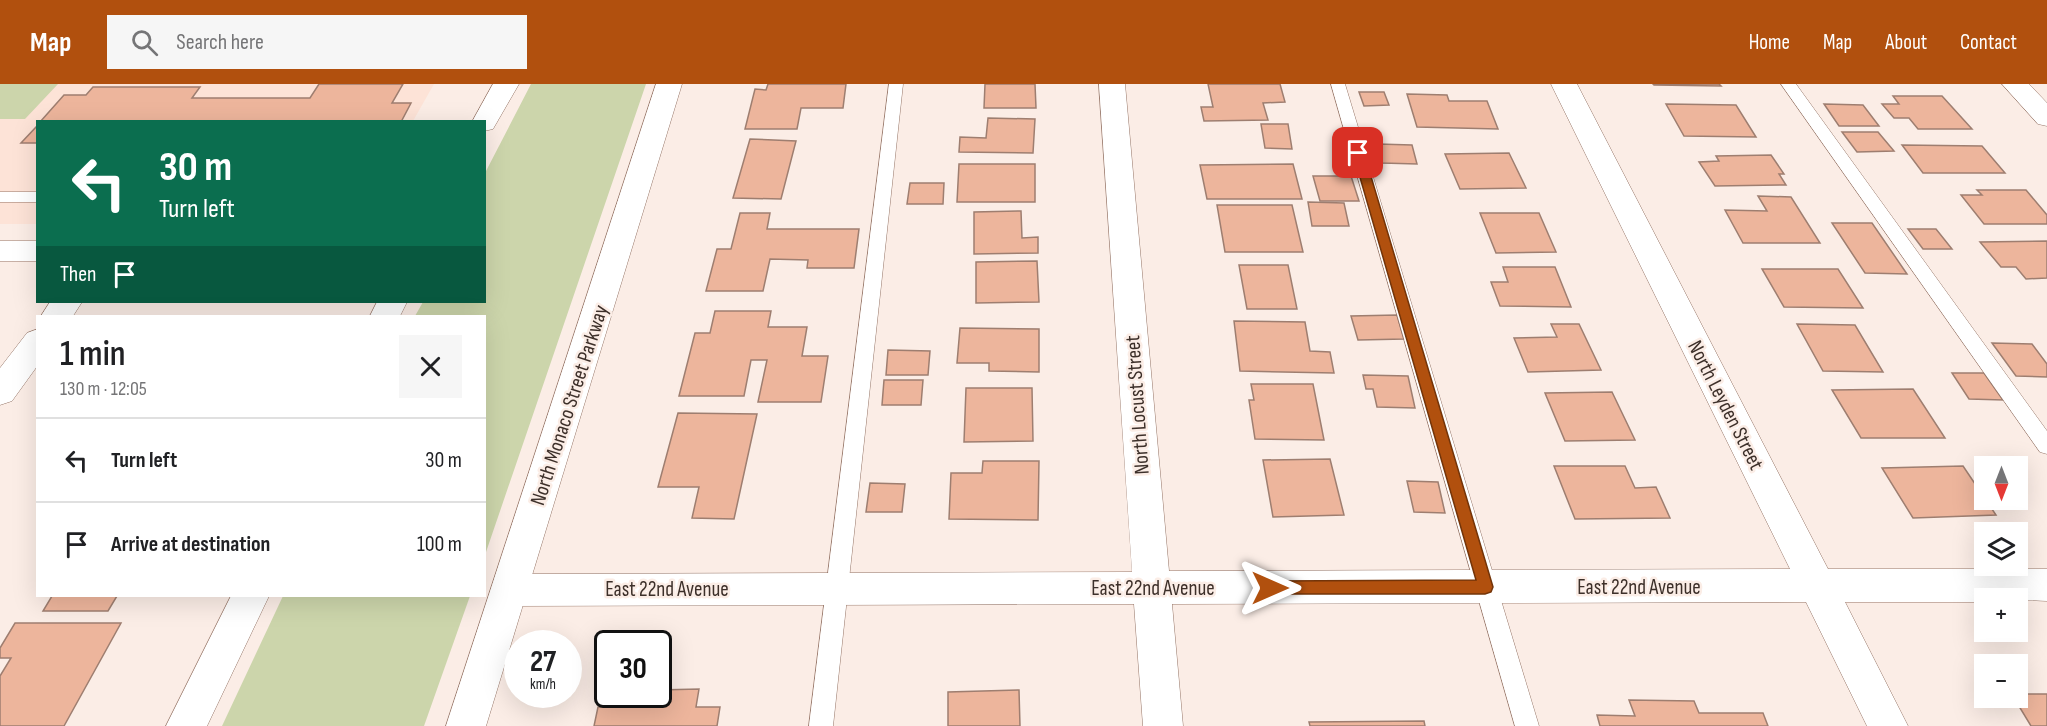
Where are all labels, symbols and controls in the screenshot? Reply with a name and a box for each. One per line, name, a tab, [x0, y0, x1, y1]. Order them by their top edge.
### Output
search box	[107, 15, 527, 69]
text: Map	[30, 26, 71, 59]
icon: search	[128, 26, 161, 59]
text: Search here	[176, 29, 264, 56]
text: Home	[1749, 30, 1790, 55]
text: Map	[1823, 30, 1852, 55]
text: About	[1885, 30, 1927, 55]
text: Contact	[1960, 30, 2017, 55]
pin	[1332, 127, 1383, 178]
icon: arrive	[1341, 136, 1374, 169]
text: 30 m	[159, 142, 232, 193]
icon: left	[60, 144, 138, 222]
text: Turn left	[159, 193, 235, 225]
icon: arrive	[108, 258, 141, 291]
text: Then	[60, 261, 96, 288]
street label: North Monaco Street Parkway	[525, 302, 614, 508]
text: 1 min	[60, 333, 125, 376]
button: close	[399, 335, 462, 398]
street label: North Locust Street	[1120, 335, 1155, 475]
street label: North Leyden Street	[1682, 336, 1769, 474]
text: 130 m · 12:05	[60, 377, 147, 401]
icon: left	[60, 444, 93, 477]
text: Turn left	[111, 447, 177, 474]
text: 30 m	[425, 447, 462, 474]
north arrow	[1974, 456, 2028, 510]
map controls	[1974, 456, 2028, 708]
button: layers	[1974, 522, 2028, 576]
icon: arrive	[60, 528, 93, 561]
text: Arrive at destination	[111, 531, 270, 558]
text: 100 m	[417, 531, 462, 558]
position arrow	[1238, 556, 1302, 620]
street label: East 22nd Avenue	[1577, 575, 1701, 600]
street label: East 22nd Avenue	[1091, 576, 1215, 601]
street label: East 22nd Avenue	[605, 577, 729, 602]
button: +	[1974, 588, 2028, 642]
speed limit sign: 30	[594, 630, 672, 708]
text: 27	[530, 644, 556, 680]
button: −	[1974, 654, 2028, 708]
text: km/h	[530, 675, 556, 694]

